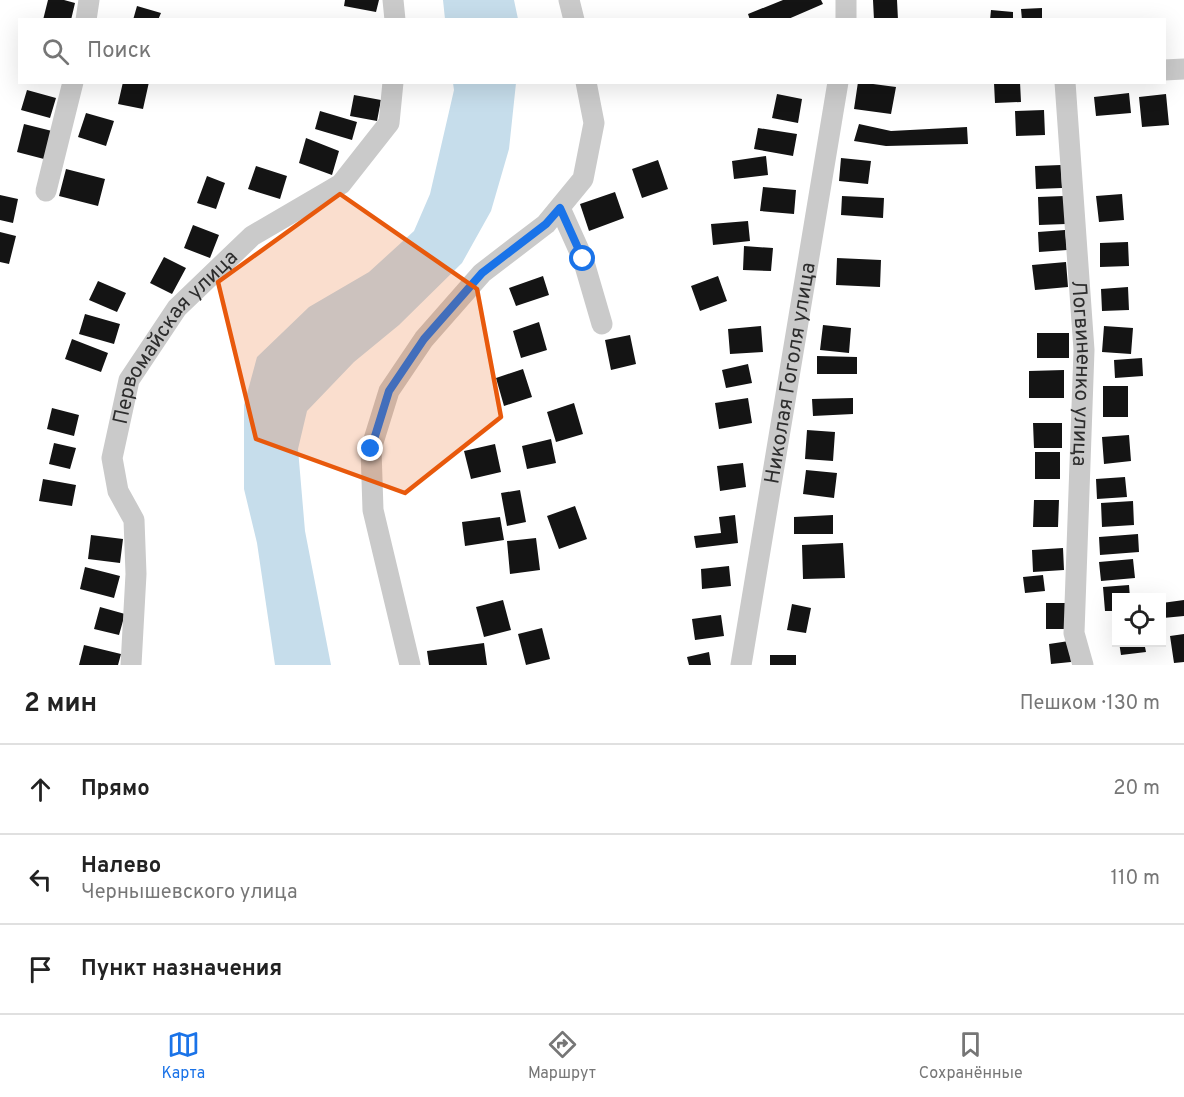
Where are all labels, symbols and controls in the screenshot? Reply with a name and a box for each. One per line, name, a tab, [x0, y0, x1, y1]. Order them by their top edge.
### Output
search box	[18, 18, 1166, 84]
icon: search	[39, 35, 72, 68]
text: Поиск	[87, 38, 151, 65]
street label: Первомайская улица	[108, 245, 244, 427]
route start	[569, 245, 595, 271]
street label: Николая Гоголя улица	[759, 260, 823, 486]
street label: Логвиненко улица	[1064, 279, 1096, 467]
route end	[357, 435, 383, 461]
map controls	[1112, 593, 1166, 647]
button: locate	[1112, 593, 1166, 647]
text: 2 мин	[24, 688, 97, 721]
text: Пешком · 130 m	[1020, 691, 1160, 717]
icon: ahead	[24, 773, 57, 806]
text: Прямо	[81, 776, 150, 803]
text: 20 m	[1113, 776, 1160, 802]
text: Налево	[81, 853, 161, 880]
icon: left	[24, 863, 57, 896]
text: 110 m	[1111, 866, 1160, 892]
text: Чернышевского улица	[81, 880, 297, 906]
icon: arrive	[24, 953, 57, 986]
text: Пункт назначения	[81, 956, 282, 983]
tab: Карта	[161, 1028, 205, 1084]
tab: Маршрут	[528, 1028, 596, 1084]
tab: Сохранённые	[919, 1028, 1023, 1084]

